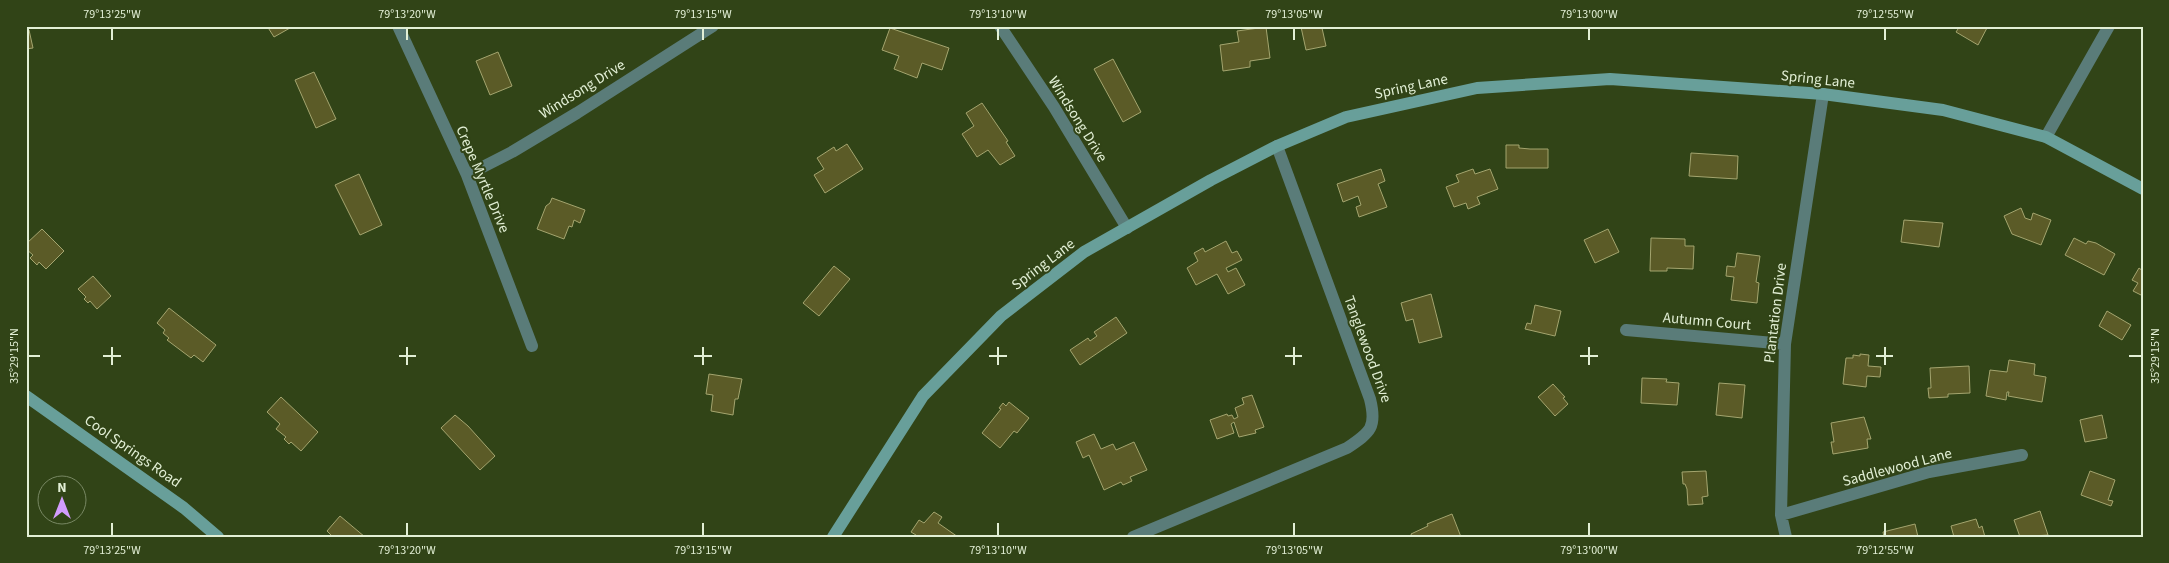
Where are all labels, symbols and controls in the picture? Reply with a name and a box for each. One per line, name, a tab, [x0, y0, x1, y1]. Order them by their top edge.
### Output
text: 79°13'25"W	[83, 6, 141, 23]
text: 79°13'20"W	[378, 6, 436, 23]
text: 79°13'15"W	[674, 6, 732, 23]
text: 79°13'10"W	[969, 6, 1027, 23]
text: 79°13'05"W	[1265, 6, 1323, 23]
text: 79°13'00"W	[1560, 6, 1618, 23]
text: 79°12'55"W	[1856, 6, 1914, 23]
street label: Windsong Drive	[535, 55, 629, 124]
street label: Spring Lane	[1780, 65, 1856, 94]
street label: Spring Lane	[1372, 68, 1450, 105]
street label: Windsong Drive	[1043, 72, 1112, 166]
street label: Crepe Myrtle Drive	[450, 122, 515, 236]
street label: Spring Lane	[1007, 234, 1079, 295]
street label: Plantation Drive	[1759, 262, 1792, 364]
street label: Tanglewood Drive	[1338, 293, 1397, 406]
street label: Autumn Court	[1662, 307, 1752, 336]
text: 35°29'15"N	[6, 328, 23, 384]
text: 35°29'15"N	[2147, 328, 2164, 384]
street label: Cool Springs Road	[80, 410, 185, 493]
street label: Saddlewood Lane	[1840, 443, 1954, 492]
north arrow	[38, 476, 88, 526]
text: N	[57, 478, 67, 498]
text: 79°13'25"W	[83, 542, 141, 559]
text: 79°13'20"W	[378, 542, 436, 559]
text: 79°13'15"W	[674, 542, 732, 559]
text: 79°13'10"W	[969, 542, 1027, 559]
text: 79°13'05"W	[1265, 542, 1323, 559]
text: 79°13'00"W	[1560, 542, 1618, 559]
text: 79°12'55"W	[1856, 542, 1914, 559]

